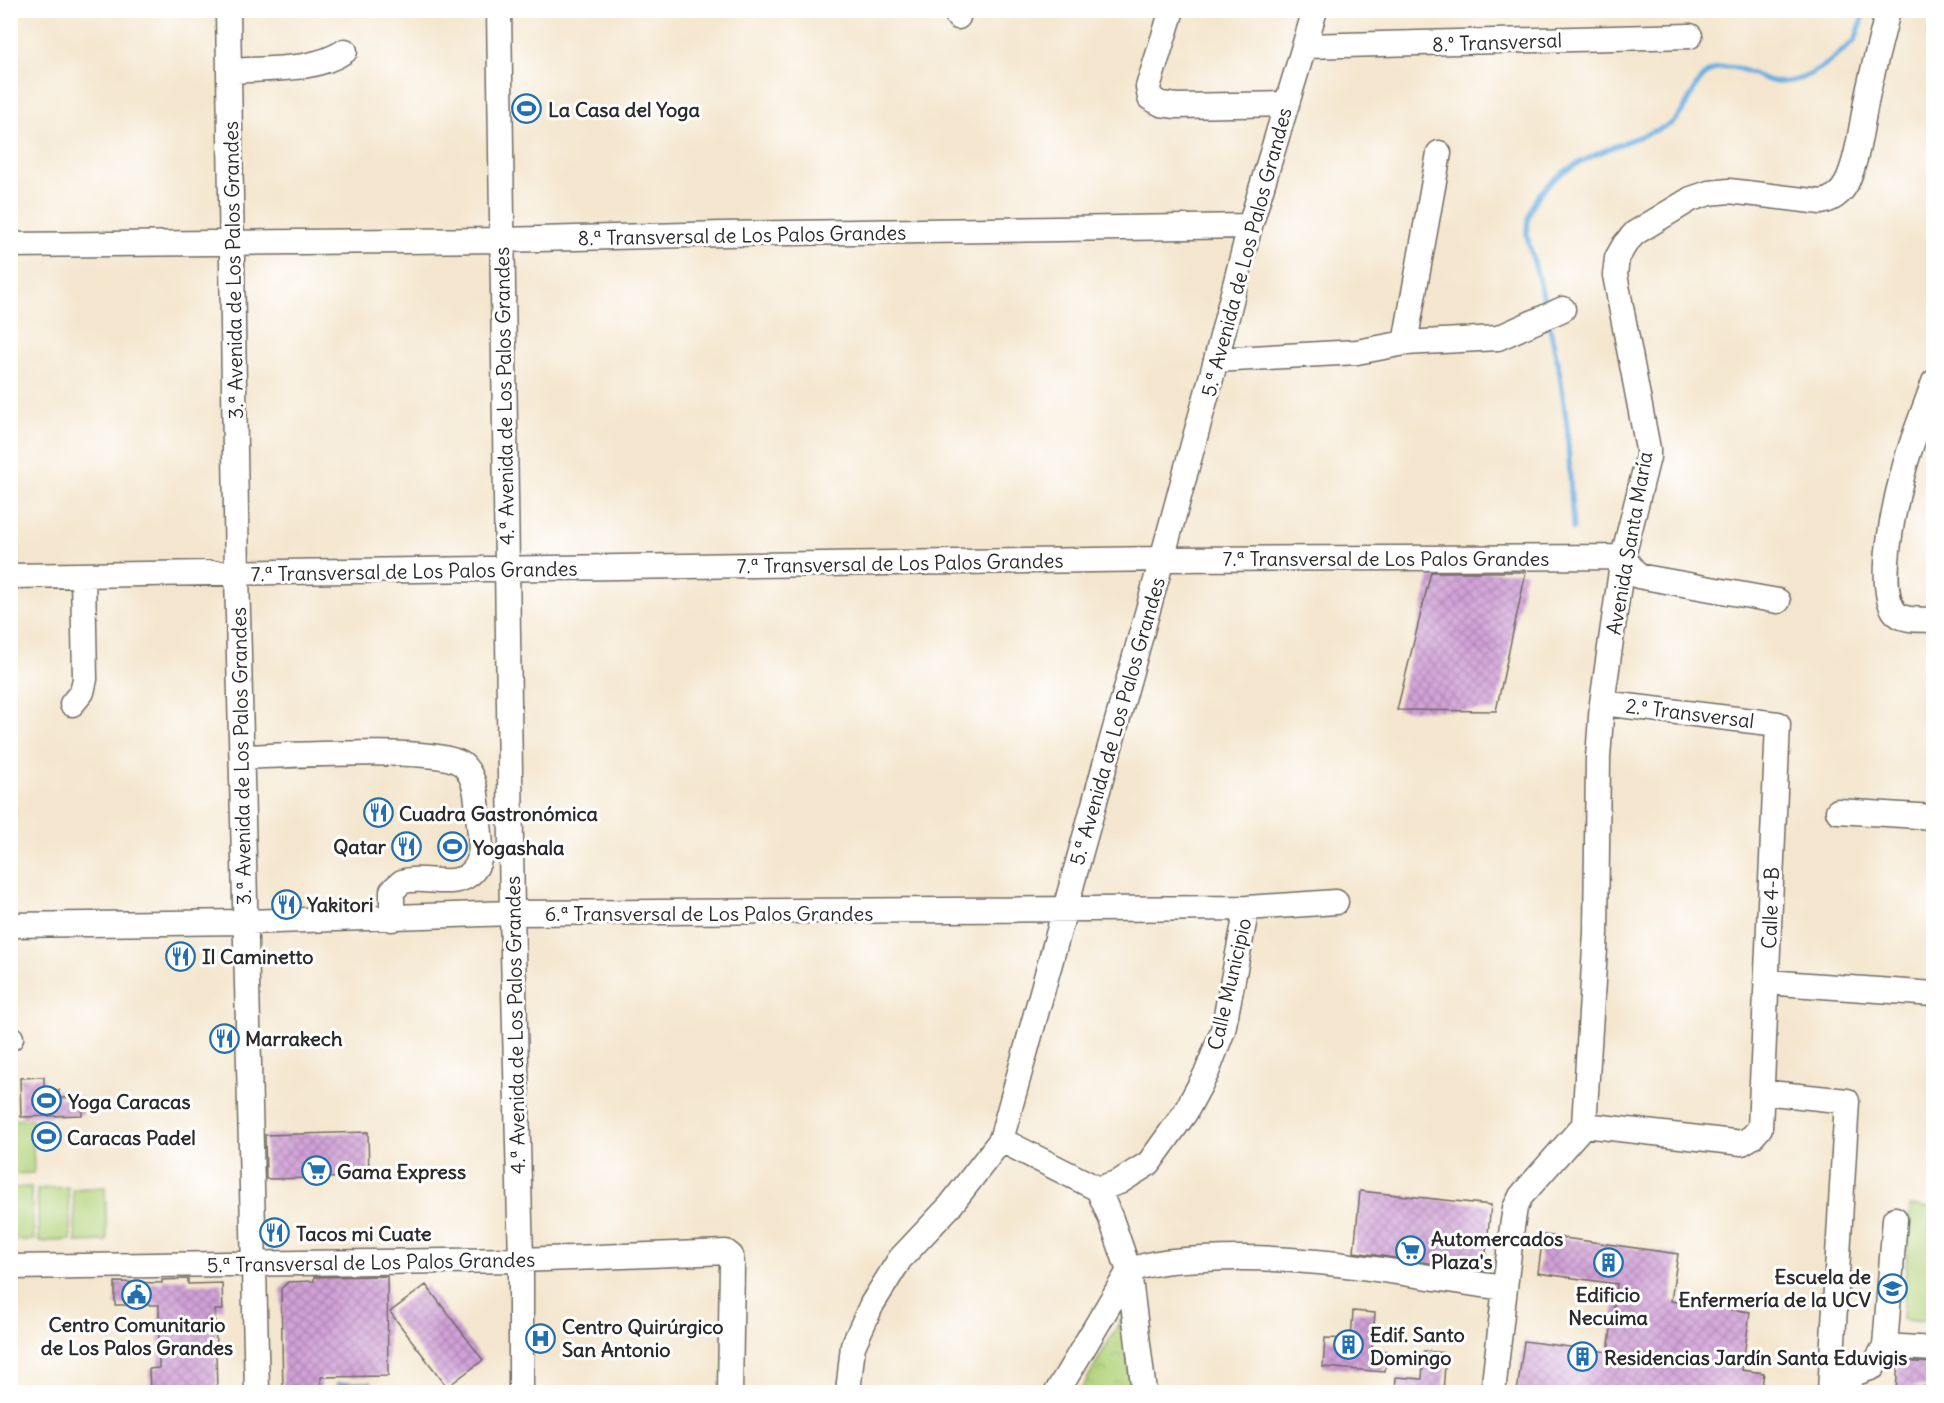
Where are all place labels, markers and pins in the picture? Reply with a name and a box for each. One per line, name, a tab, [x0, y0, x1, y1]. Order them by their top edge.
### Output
sports icon: La Casa del Yoga	[511, 93, 543, 125]
place label: La Casa del Yoga	[548, 97, 700, 122]
restaurant icon: Cuadra Gastronómica	[362, 797, 394, 829]
place label: Cuadra Gastronómica	[399, 801, 598, 826]
restaurant icon: Qatar	[391, 830, 423, 862]
sports icon: Yogashala	[436, 831, 468, 863]
place label: Qatar	[333, 834, 387, 859]
place label: Yogashala	[472, 835, 565, 860]
restaurant icon: Yakitori	[270, 888, 302, 920]
place label: Yakitori	[306, 892, 373, 917]
restaurant icon: Il Caminetto	[165, 940, 197, 972]
place label: Il Caminetto	[202, 944, 313, 969]
restaurant icon: Marrakech	[208, 1022, 240, 1054]
place label: Marrakech	[245, 1026, 343, 1051]
sports icon: Yoga Caracas	[31, 1085, 63, 1117]
place label: Yoga Caracas	[67, 1089, 191, 1114]
sports icon: Caracas Padel	[30, 1121, 62, 1153]
place label: Caracas Padel	[67, 1125, 196, 1150]
supermarket icon: Gama Express	[300, 1155, 332, 1187]
place label: Gama Express	[337, 1159, 466, 1184]
restaurant icon: Tacos mi Cuate	[259, 1217, 291, 1249]
place label: Tacos mi Cuate	[296, 1221, 432, 1246]
place label: Automercados Plaza's	[1431, 1226, 1563, 1274]
supermarket icon: Automercados Plaza's	[1394, 1234, 1426, 1266]
building icon: Edificio Necuima	[1592, 1247, 1624, 1279]
place label: Escuela de Enfermería de la UCV	[1679, 1264, 1871, 1312]
school or university icon: Escuela de Enfermería de la UCV	[1876, 1272, 1908, 1304]
public building icon: Centro Comunitario de Los Palos Grandes	[121, 1278, 153, 1310]
place label: Edificio Necuima	[1568, 1282, 1648, 1330]
place label: Centro Comunitario de Los Palos Grandes	[41, 1312, 233, 1360]
place label: Centro Quirúrgico San Antonio	[562, 1314, 723, 1362]
hospital icon: Centro Quirúrgico San Antonio	[525, 1322, 557, 1354]
place label: Edif. Santo Domingo	[1370, 1322, 1465, 1370]
building icon: Edif. Santo Domingo	[1333, 1329, 1365, 1361]
building icon: Residencias Jardín Santa Eduvigis	[1567, 1341, 1599, 1373]
place label: Residencias Jardín Santa Eduvigis	[1604, 1345, 1907, 1370]

